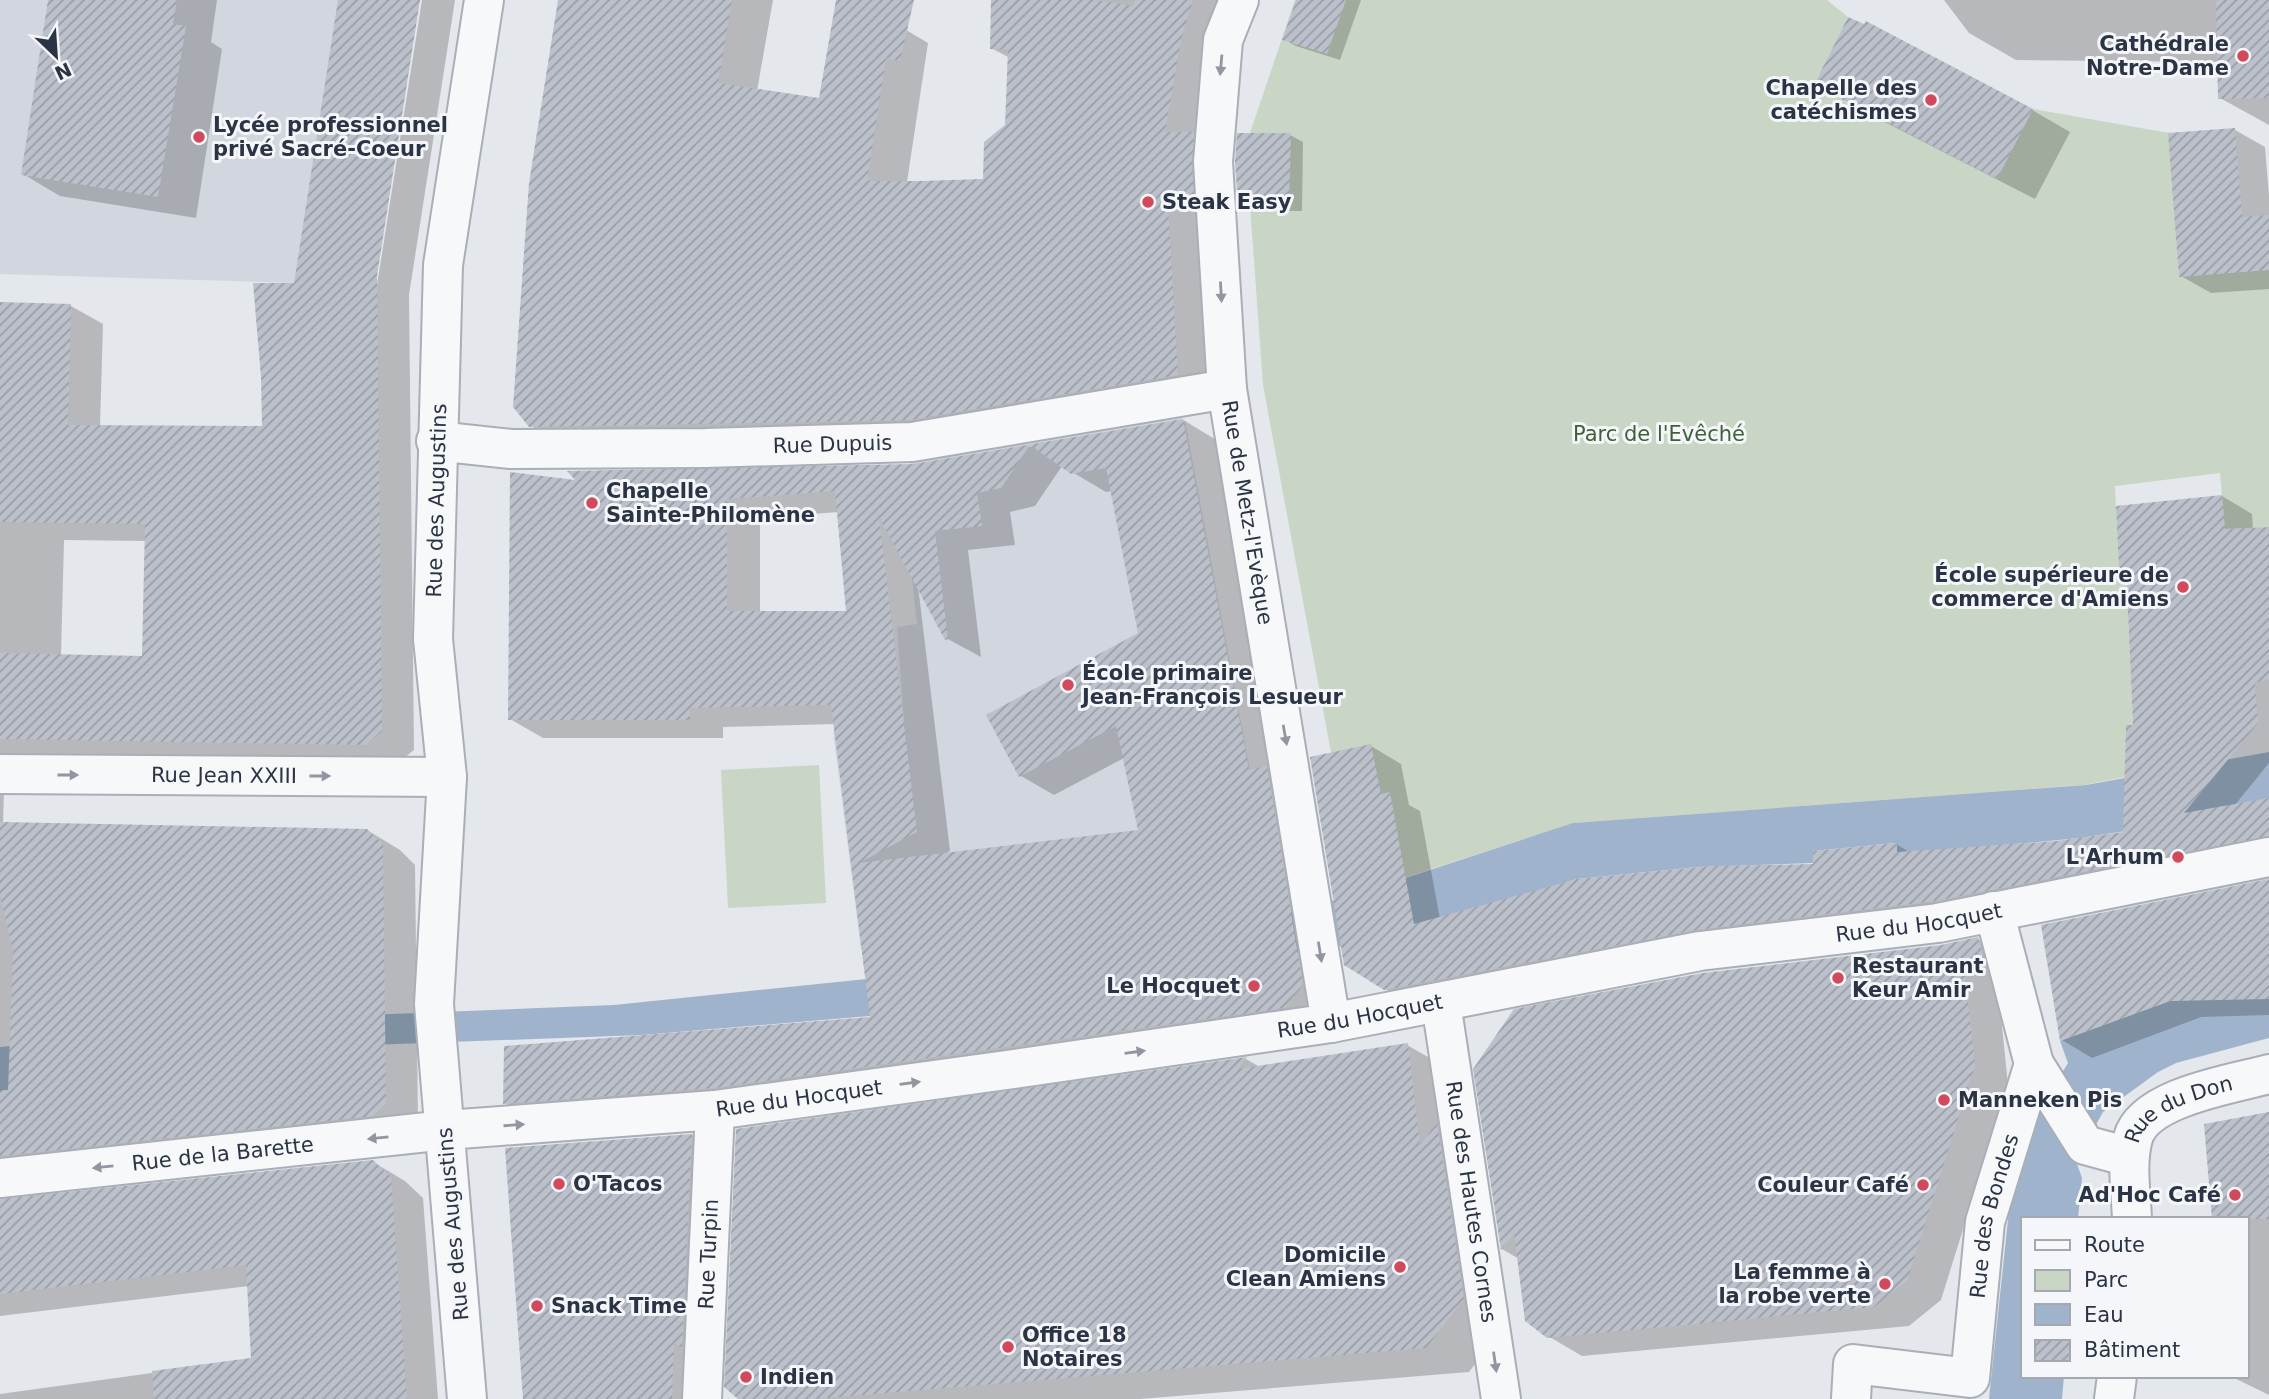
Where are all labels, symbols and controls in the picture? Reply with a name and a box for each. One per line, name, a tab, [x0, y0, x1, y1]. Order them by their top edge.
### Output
north arrow	[21, 21, 91, 91]
place label: Cathédrale Notre-Dame	[2086, 32, 2229, 80]
marker: Cathédrale Notre-Dame	[2235, 48, 2251, 64]
one-way arrow	[1215, 54, 1226, 76]
text: N	[51, 58, 75, 85]
place label: Chapelle des catéchismes	[1765, 76, 1917, 124]
marker: Chapelle des catéchismes	[1923, 92, 1939, 108]
place label: Lycée professionnel privé Sacré-Coeur	[213, 113, 448, 161]
marker: Lycée professionnel privé Sacré-Coeur	[191, 129, 207, 145]
place label: Steak Easy	[1162, 190, 1292, 214]
marker: Steak Easy	[1140, 194, 1156, 210]
one-way arrow	[1216, 281, 1227, 303]
street label: Rue de Metz-l'Evèque	[1217, 398, 1277, 627]
street label: Rue des Augustins	[422, 403, 451, 598]
park label: Parc de l'Evêché	[1573, 422, 1745, 446]
street label: Rue Dupuis	[772, 431, 893, 458]
place label: Chapelle Sainte-Philomène	[606, 479, 815, 527]
marker: Chapelle Sainte-Philomène	[584, 495, 600, 511]
place label: École supérieure de commerce d'Amiens	[1931, 562, 2169, 611]
marker: École supérieure de commerce d'Amiens	[2175, 579, 2191, 595]
place label: École primaire Jean-François Lesueur	[1080, 660, 1344, 709]
marker: École primaire Jean-François Lesueur	[1060, 677, 1076, 693]
one-way arrow	[1280, 724, 1291, 746]
street label: Rue Jean XXIII	[151, 763, 297, 788]
one-way arrow	[57, 769, 79, 781]
one-way arrow	[309, 771, 331, 782]
place label: L'Arhum	[2066, 845, 2164, 869]
marker: L'Arhum	[2170, 849, 2186, 865]
street label: Rue du Hocquet	[1834, 899, 2004, 947]
one-way arrow	[1315, 941, 1326, 963]
place label: Restaurant Keur Amir	[1852, 954, 1984, 1002]
marker: Restaurant Keur Amir	[1830, 970, 1846, 986]
place label: Le Hocquet	[1106, 974, 1240, 998]
marker: Le Hocquet	[1246, 978, 1262, 994]
street label: Rue du Hocquet	[1275, 989, 1445, 1043]
one-way arrow	[1125, 1046, 1147, 1057]
street label: Rue du Don	[2120, 1071, 2235, 1146]
street label: Rue du Hocquet	[714, 1075, 884, 1122]
one-way arrow	[899, 1078, 921, 1089]
street label: Rue des Hautes Cornes	[1441, 1079, 1501, 1324]
place label: Manneken Pis	[1958, 1088, 2122, 1112]
marker: Manneken Pis	[1936, 1092, 1952, 1108]
one-way arrow	[503, 1119, 525, 1130]
street label: Rue des Augustins	[433, 1126, 473, 1322]
street label: Rue des Bondes	[1966, 1131, 2024, 1300]
street label: Rue de la Barette	[131, 1132, 315, 1176]
one-way arrow	[367, 1132, 389, 1143]
one-way arrow	[92, 1162, 114, 1173]
place label: O'Tacos	[573, 1172, 662, 1196]
place label: Couleur Café	[1757, 1173, 1909, 1197]
marker: O'Tacos	[551, 1176, 567, 1192]
marker: Couleur Café	[1915, 1177, 1931, 1193]
place label: Ad'Hoc Café	[2079, 1183, 2221, 1207]
marker: Ad'Hoc Café	[2227, 1187, 2243, 1203]
street label: Rue Turpin	[694, 1198, 723, 1310]
legend	[2021, 1217, 2248, 1378]
text: Route	[2084, 1233, 2145, 1257]
place label: Domicile Clean Amiens	[1226, 1243, 1386, 1291]
marker: Domicile Clean Amiens	[1392, 1259, 1408, 1275]
place label: La femme à la robe verte	[1718, 1260, 1871, 1308]
text: Parc	[2084, 1268, 2128, 1292]
marker: La femme à la robe verte	[1877, 1276, 1893, 1292]
place label: Snack Time	[551, 1294, 687, 1318]
marker: Snack Time	[529, 1298, 545, 1314]
text: Eau	[2084, 1303, 2123, 1327]
place label: Office 18 Notaires	[1022, 1323, 1127, 1371]
text: Bâtiment	[2084, 1338, 2180, 1362]
marker: Office 18 Notaires	[1000, 1339, 1016, 1355]
one-way arrow	[1490, 1351, 1501, 1373]
place label: Indien	[760, 1365, 834, 1389]
marker: Indien	[738, 1369, 754, 1385]

